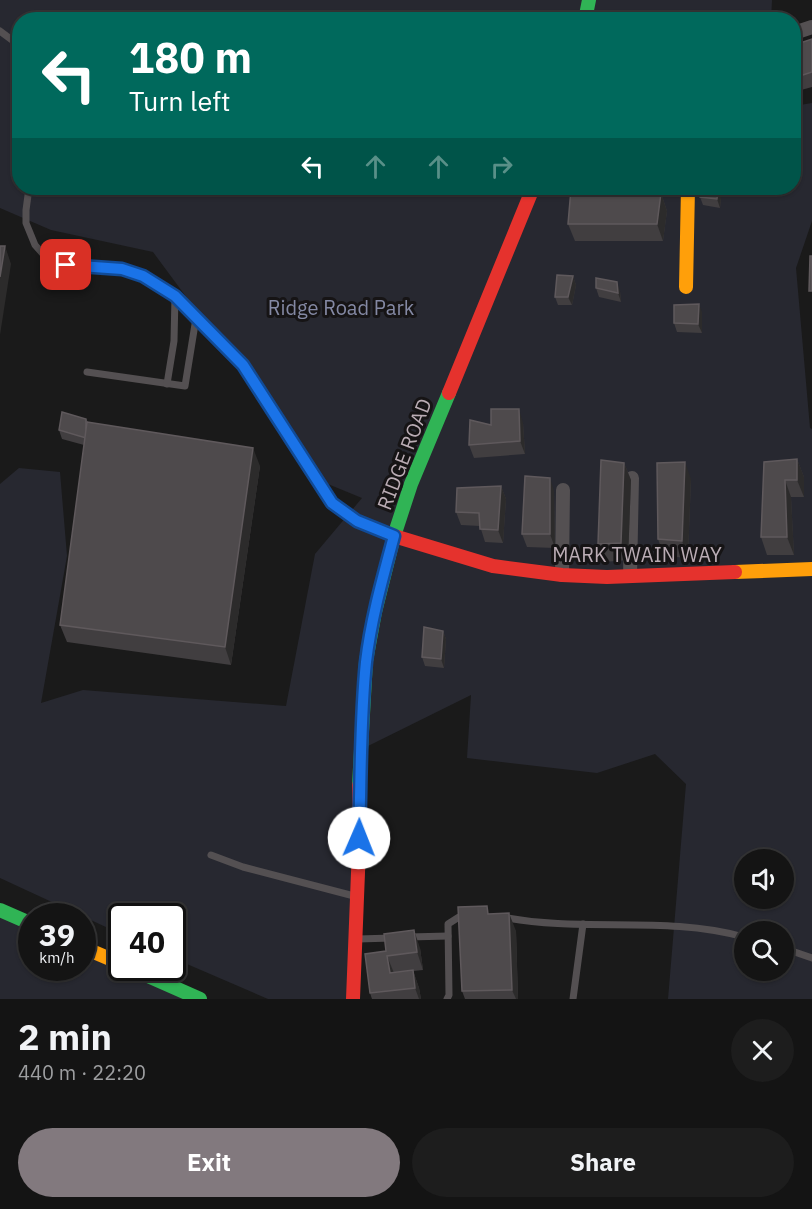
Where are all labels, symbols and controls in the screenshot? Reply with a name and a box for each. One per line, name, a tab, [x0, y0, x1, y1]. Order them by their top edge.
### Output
text: 180 m	[129, 30, 252, 85]
icon: left	[30, 36, 108, 114]
text: Turn left	[129, 83, 230, 118]
icon: left	[296, 150, 329, 183]
icon: ahead	[359, 150, 392, 183]
icon: ahead	[422, 150, 455, 183]
icon: right	[485, 150, 518, 183]
pin	[40, 239, 91, 290]
icon: arrive	[49, 248, 82, 281]
park label: Ridge Road Park	[268, 294, 415, 321]
street label: RIDGE ROAD	[370, 394, 438, 514]
street label: MARK TWAIN WAY	[552, 541, 722, 568]
position arrow	[327, 806, 391, 870]
map controls	[734, 849, 794, 981]
button: sound	[734, 849, 794, 909]
speed limit sign: 40	[108, 903, 186, 981]
text: 39	[39, 915, 75, 954]
button: search	[734, 921, 794, 981]
text: km/h	[39, 948, 75, 967]
text: 2 min	[18, 1013, 112, 1060]
button: close	[731, 1019, 794, 1082]
text: 440 m · 22:20	[18, 1059, 146, 1086]
button: Exit	[18, 1128, 400, 1197]
button: Share	[412, 1128, 794, 1197]

